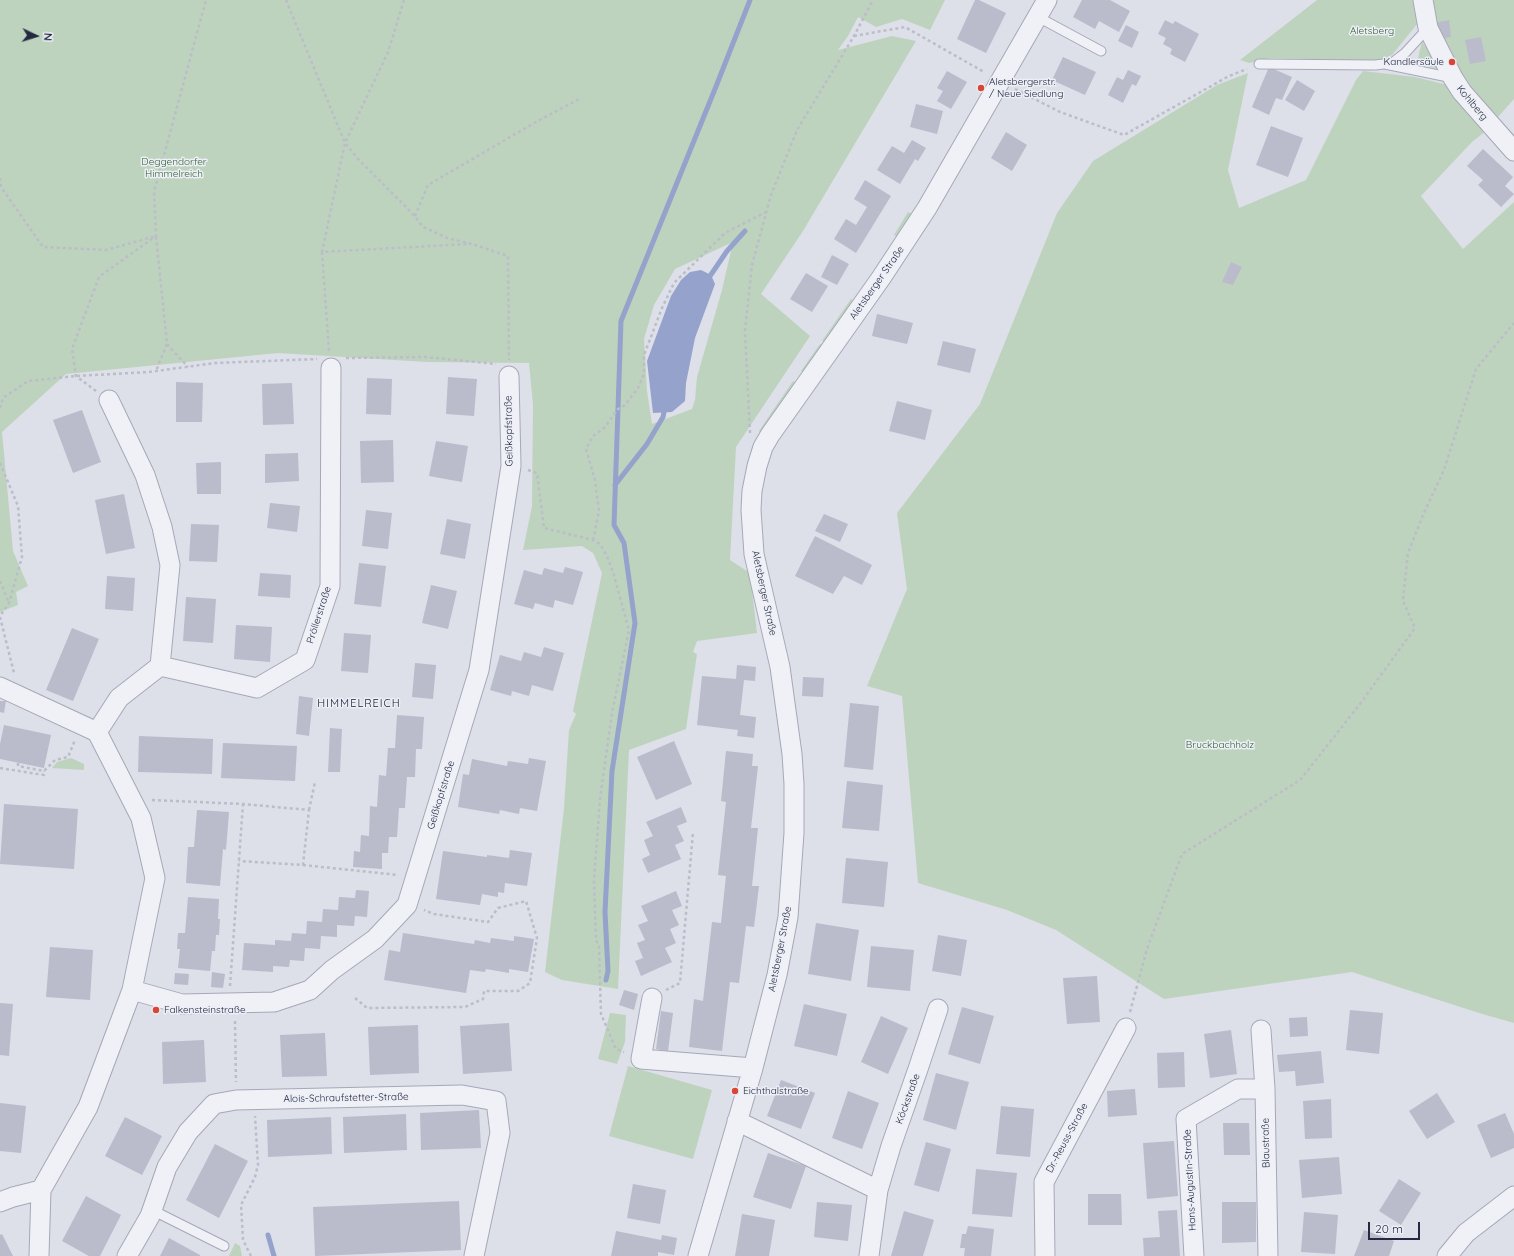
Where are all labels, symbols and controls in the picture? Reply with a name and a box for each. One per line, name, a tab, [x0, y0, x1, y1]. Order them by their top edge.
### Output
north arrow	[16, 16, 56, 56]
park label: Aletsberg	[1350, 25, 1394, 37]
text: N	[41, 32, 55, 41]
place label: Kandlersäule	[1383, 56, 1444, 68]
marker: Kandlersäule	[1447, 57, 1457, 67]
place label: Aletsbergerstr. / Neue Siedlung	[989, 76, 1063, 100]
marker: Aletsbergerstr. / Neue Siedlung	[976, 83, 986, 93]
street label: Kohlberg	[1454, 83, 1490, 123]
park label: Deggendorfer Himmelreich	[141, 156, 207, 180]
street label: Aletsberger Straße	[847, 244, 907, 322]
street label: Geißkopfstraße	[502, 395, 516, 467]
street label: Aletsberger Straße	[749, 549, 779, 637]
street label: Pröllerstraße	[304, 585, 334, 645]
district label: HIMMELREICH	[317, 697, 401, 711]
park label: Bruckbachholz	[1186, 739, 1254, 751]
street label: Geißkopfstraße	[425, 759, 457, 831]
street label: Aletsberger Straße	[766, 905, 794, 993]
place label: Falkensteinstraße	[164, 1004, 246, 1016]
marker: Falkensteinstraße	[151, 1005, 161, 1015]
street label: Köckstraße	[893, 1072, 923, 1126]
place label: Eichthalstraße	[743, 1085, 809, 1097]
marker: Eichthalstraße	[730, 1086, 740, 1096]
street label: Alois-Schraufstetter-Straße	[283, 1091, 409, 1105]
street label: Dr.-Reuss-Straße	[1044, 1101, 1090, 1175]
street label: Blaustraße	[1260, 1118, 1272, 1168]
street label: Hans-Augustin-Straße	[1181, 1129, 1199, 1231]
scale bar	[1370, 1214, 1422, 1240]
text: 20 m	[1375, 1221, 1403, 1236]

